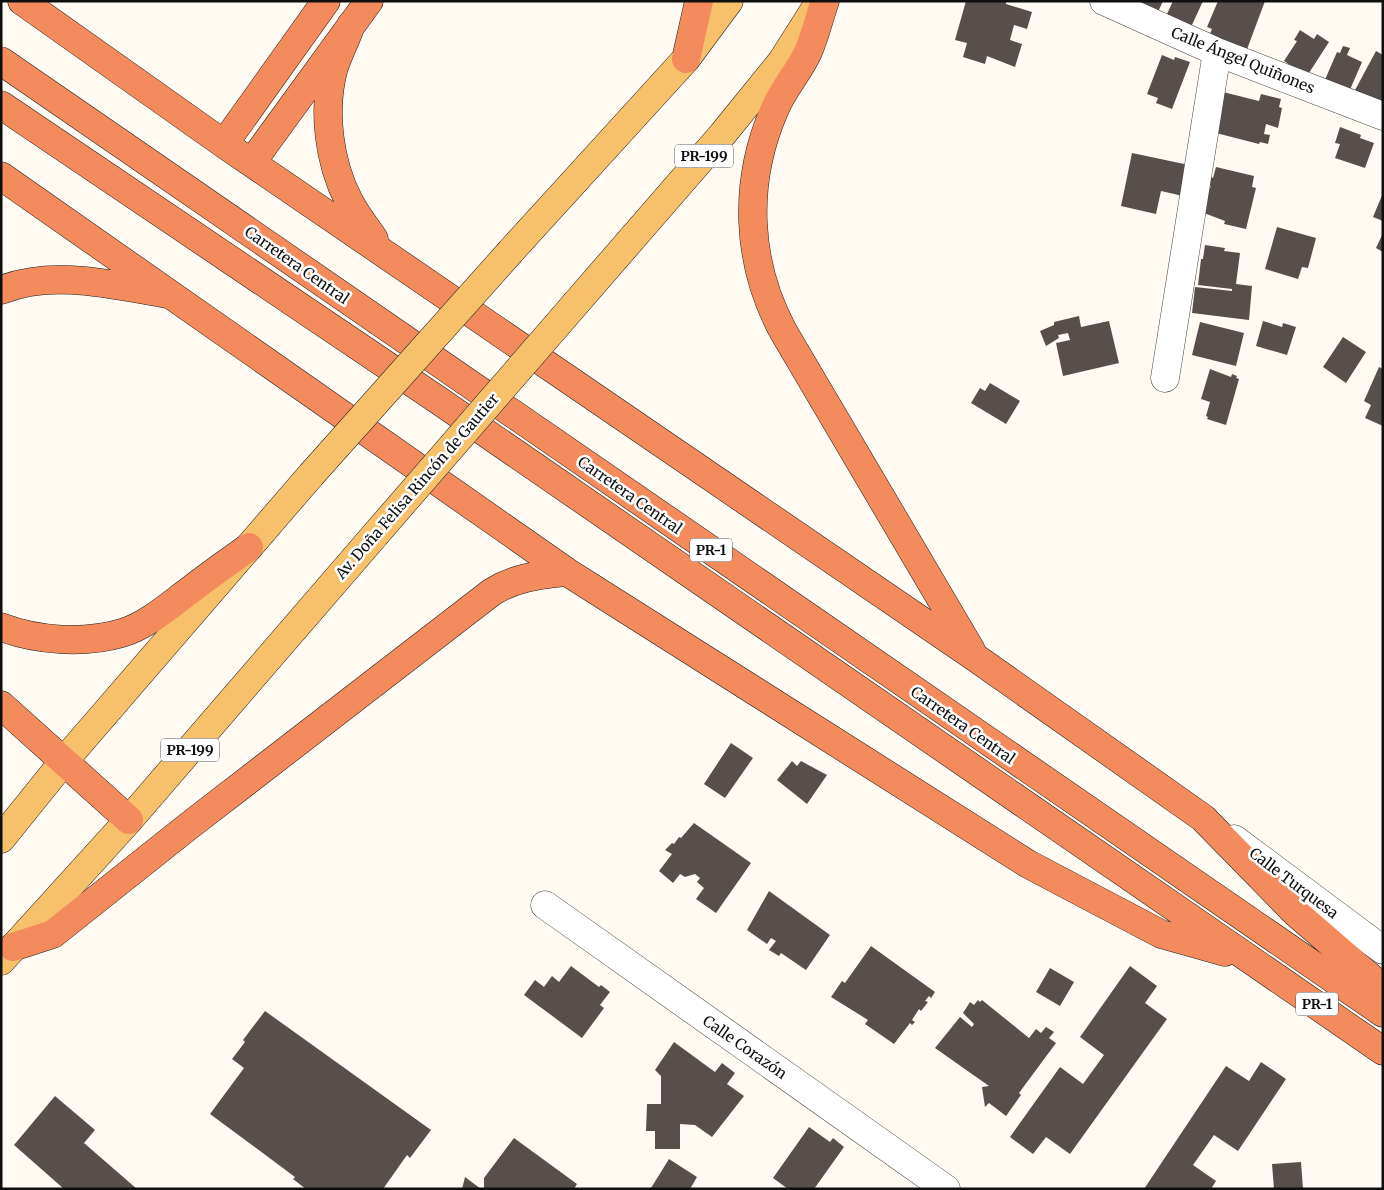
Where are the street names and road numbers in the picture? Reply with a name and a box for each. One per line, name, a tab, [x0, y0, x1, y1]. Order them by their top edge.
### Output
street label: Calle Ángel Quiñones	[1168, 22, 1318, 98]
road number: PR-199	[675, 144, 733, 168]
street label: Carretera Central	[241, 222, 353, 308]
street label: Av. Doña Felisa Rincón de Gautier	[331, 389, 503, 583]
street label: Carretera Central	[574, 452, 686, 538]
road number: PR-1	[690, 538, 732, 562]
street label: Carretera Central	[907, 682, 1019, 768]
road number: PR-199	[161, 738, 219, 762]
street label: Calle Turquesa	[1246, 843, 1342, 923]
road number: PR-1	[1296, 992, 1338, 1016]
street label: Calle Corazón	[699, 1011, 791, 1083]

